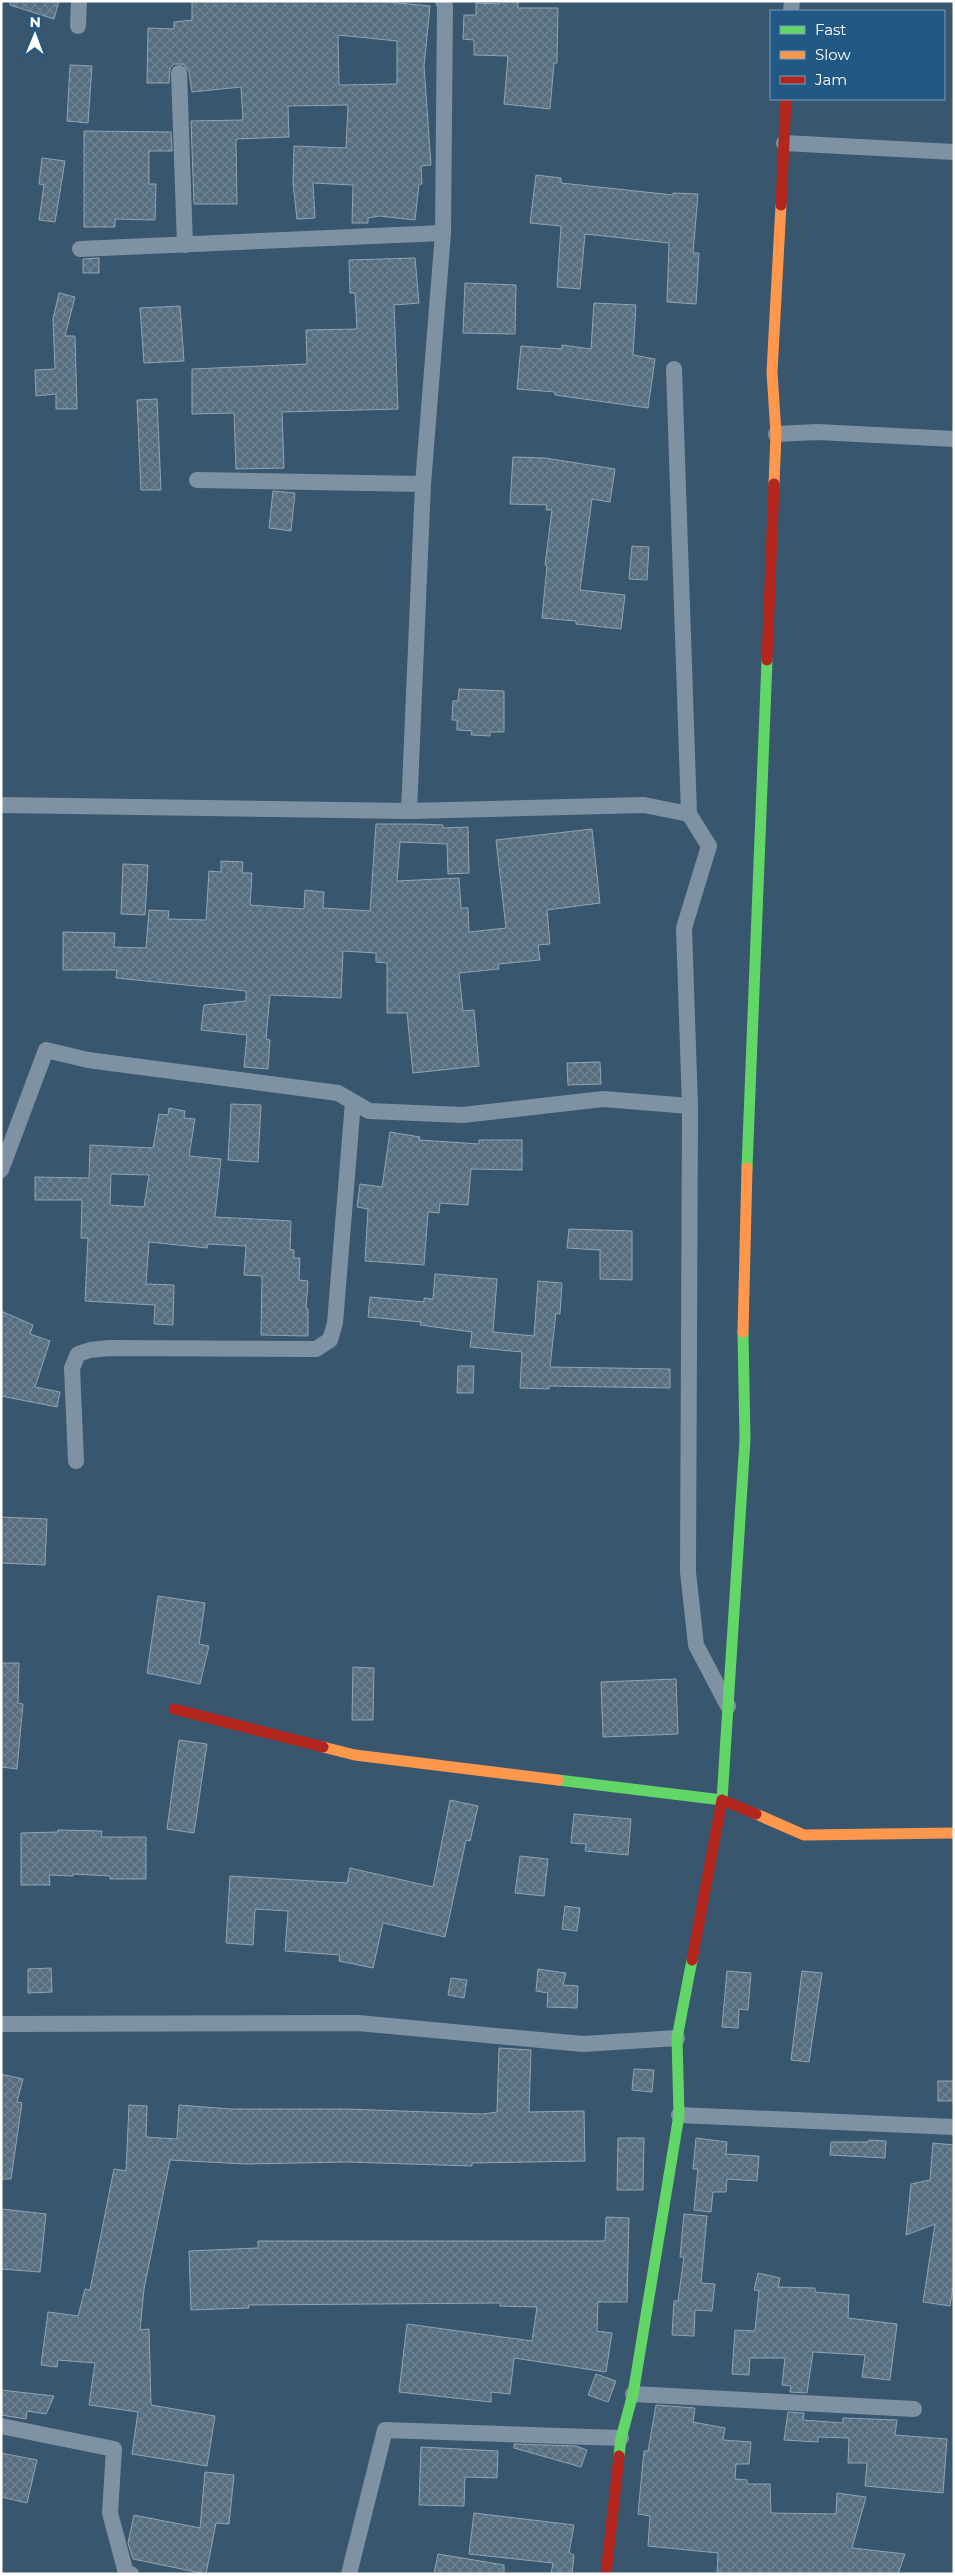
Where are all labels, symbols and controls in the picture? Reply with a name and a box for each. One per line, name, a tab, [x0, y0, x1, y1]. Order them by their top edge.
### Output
north arrow	[10, 10, 60, 60]
legend	[770, 10, 945, 100]
text: N	[29, 13, 41, 31]
text: Fast	[815, 20, 846, 39]
text: Slow	[815, 45, 851, 64]
text: Jam	[814, 70, 847, 89]

